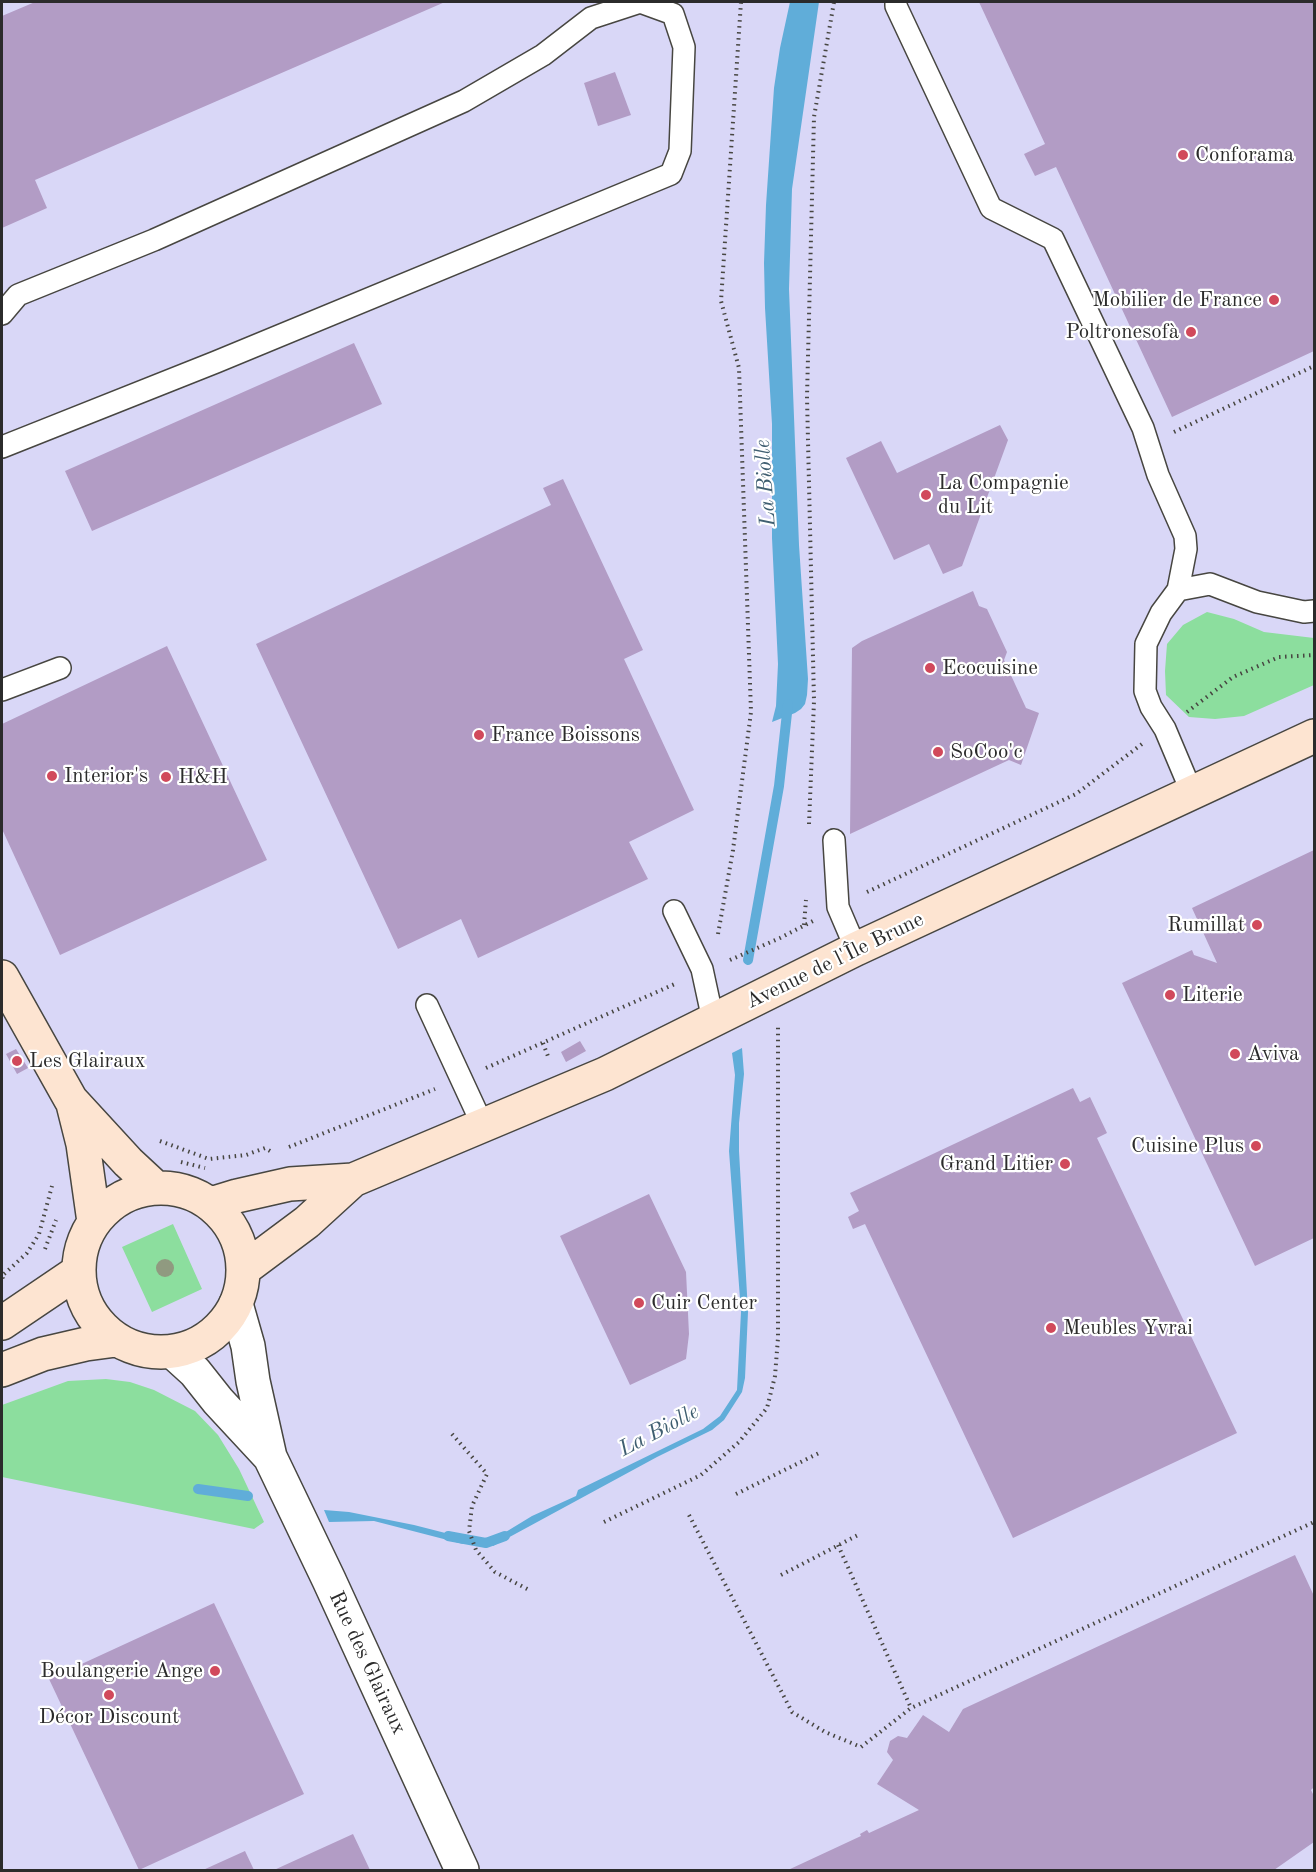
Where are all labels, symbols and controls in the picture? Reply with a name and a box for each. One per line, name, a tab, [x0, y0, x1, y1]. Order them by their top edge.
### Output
place label: Conforama	[1195, 142, 1294, 168]
marker: Conforama	[1176, 148, 1190, 162]
place label: Mobilier de France	[1092, 287, 1262, 313]
marker: Mobilier de France	[1267, 293, 1281, 307]
place label: Poltronesofà	[1066, 319, 1179, 345]
marker: Poltronesofà	[1184, 325, 1198, 339]
water label: La Biolle	[750, 438, 782, 528]
place label: La Compagnie du Lit	[938, 470, 1069, 520]
marker: La Compagnie du Lit	[919, 488, 933, 502]
place label: Ecocuisine	[942, 655, 1038, 681]
marker: Ecocuisine	[923, 661, 937, 675]
place label: France Boissons	[491, 722, 640, 748]
marker: France Boissons	[472, 728, 486, 742]
place label: SoCoo'c	[950, 739, 1023, 765]
marker: SoCoo'c	[931, 745, 945, 759]
place label: Interior's	[64, 763, 148, 789]
place label: H&H	[178, 764, 228, 790]
marker: Interior's	[45, 769, 59, 783]
marker: H&H	[159, 770, 173, 784]
street label: Avenue de l'Île Brune	[742, 907, 928, 1015]
place label: Rumillat	[1167, 912, 1245, 938]
marker: Rumillat	[1250, 918, 1264, 932]
place label: Literie	[1182, 982, 1243, 1008]
marker: Literie	[1163, 988, 1177, 1002]
place label: Aviva	[1247, 1041, 1299, 1067]
marker: Aviva	[1228, 1047, 1242, 1061]
place label: Les Glairaux	[29, 1048, 146, 1074]
marker: Les Glairaux	[10, 1054, 24, 1068]
place label: Cuisine Plus	[1131, 1133, 1244, 1159]
marker: Cuisine Plus	[1249, 1139, 1263, 1153]
place label: Grand Litier	[940, 1151, 1053, 1177]
marker: Grand Litier	[1058, 1157, 1072, 1171]
place label: Cuir Center	[651, 1290, 757, 1316]
marker: Cuir Center	[632, 1296, 646, 1310]
place label: Meubles Yvrai	[1063, 1315, 1193, 1341]
marker: Meubles Yvrai	[1044, 1321, 1058, 1335]
water label: La Biolle	[614, 1399, 704, 1463]
street label: Rue des Glairaux	[323, 1587, 411, 1739]
place label: Boulangerie Ange	[40, 1658, 203, 1684]
marker: Boulangerie Ange	[208, 1664, 222, 1678]
marker: Décor Discount	[102, 1688, 116, 1702]
place label: Décor Discount	[39, 1704, 179, 1730]

